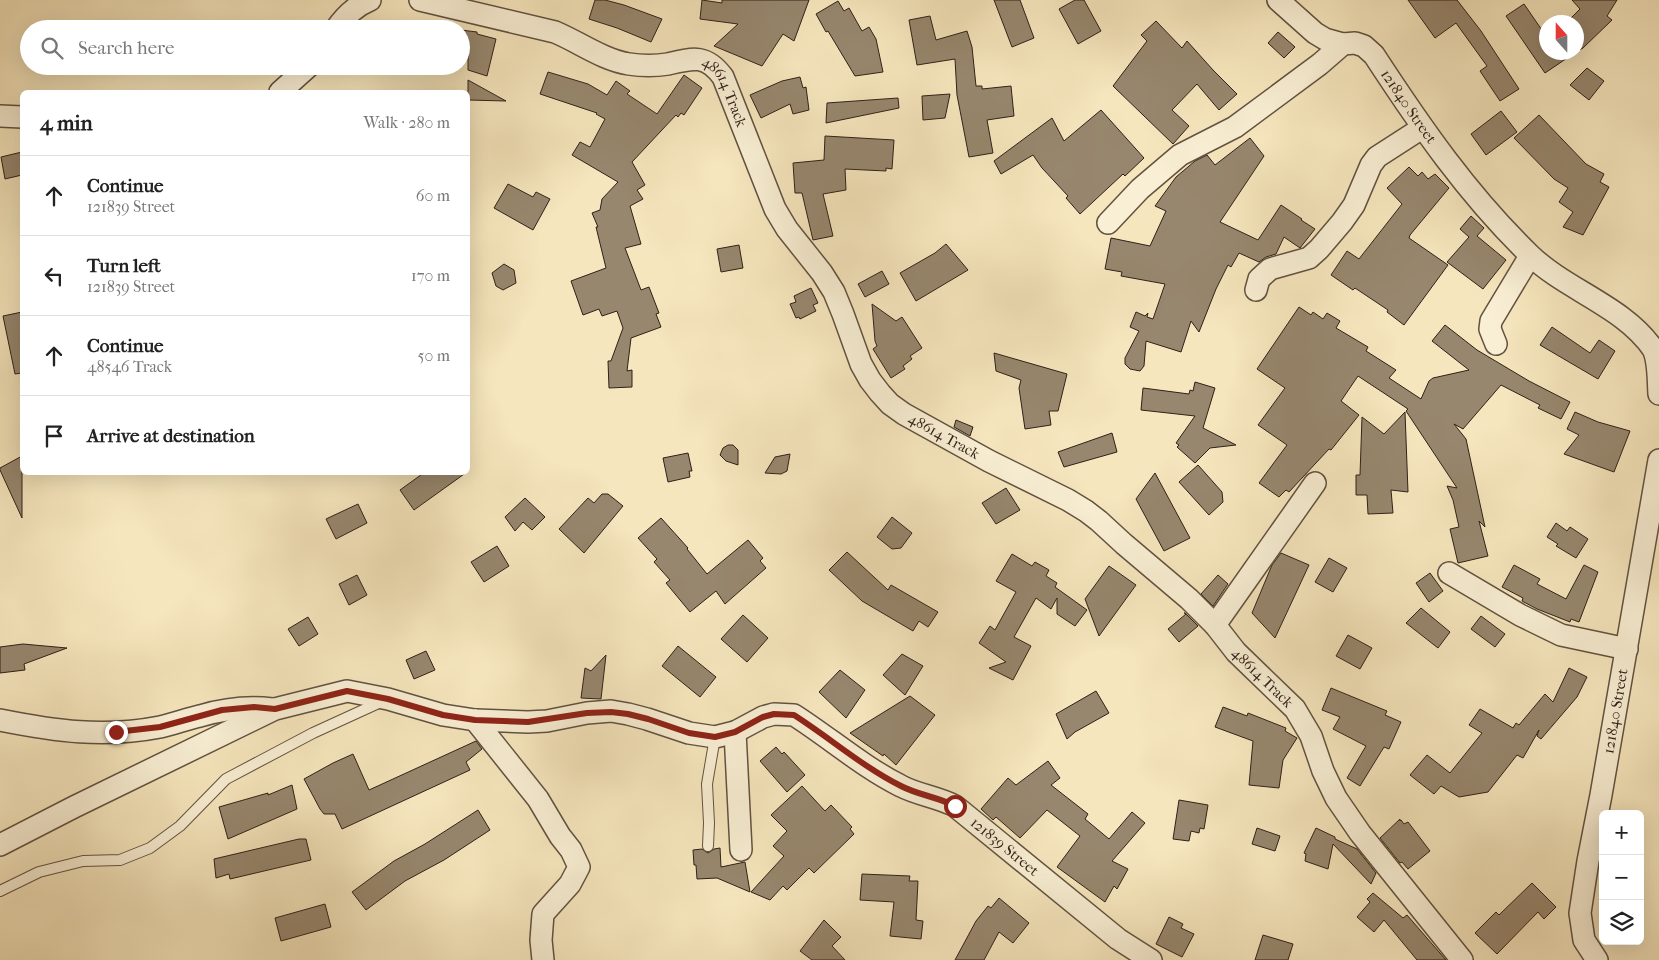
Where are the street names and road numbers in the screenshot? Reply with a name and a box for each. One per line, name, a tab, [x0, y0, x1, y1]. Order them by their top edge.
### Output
street label: 48614 Track	[699, 52, 751, 130]
street label: 121840 Street	[1377, 66, 1441, 147]
street label: 48614 Track	[905, 409, 983, 463]
street label: 48614 Track	[1228, 644, 1297, 712]
street label: 121840 Street	[1599, 667, 1632, 755]
street label: 121839 Street	[967, 813, 1043, 880]

